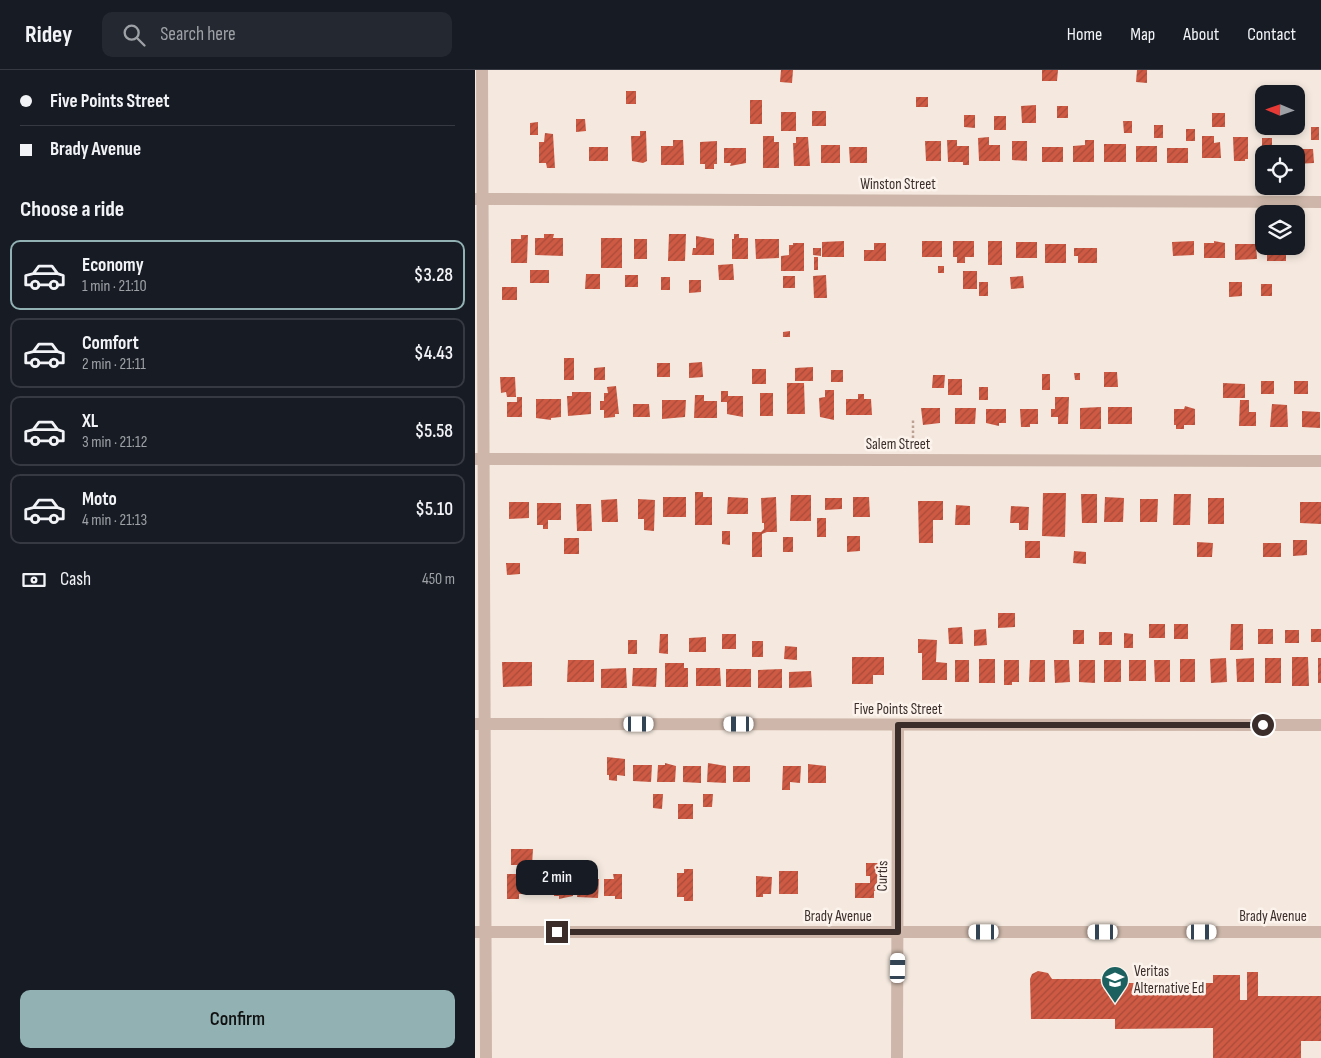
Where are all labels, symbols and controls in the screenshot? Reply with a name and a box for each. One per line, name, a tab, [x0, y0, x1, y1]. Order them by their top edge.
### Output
search box	[102, 12, 452, 57]
text: Ridey	[25, 20, 72, 49]
icon: search	[120, 21, 148, 49]
text: Search here	[160, 23, 236, 46]
text: Home	[1067, 24, 1102, 45]
text: Map	[1130, 24, 1155, 45]
text: About	[1183, 24, 1219, 45]
text: Contact	[1247, 24, 1296, 45]
north arrow	[1255, 85, 1305, 135]
map controls	[1255, 85, 1305, 255]
text: Five Points Street	[50, 90, 170, 113]
text: Brady Avenue	[50, 138, 141, 161]
button: locate	[1255, 145, 1305, 195]
street label: Winston Street	[860, 175, 936, 194]
text: Choose a ride	[20, 196, 124, 223]
button: layers	[1255, 205, 1305, 255]
icon: car	[22, 253, 67, 298]
text: Economy	[82, 254, 144, 277]
text: $3.28	[414, 264, 453, 287]
text: 1 min · 21:10	[82, 277, 147, 296]
icon: car	[22, 331, 67, 376]
text: Comfort	[82, 332, 139, 355]
text: $4.43	[414, 342, 453, 365]
text: 2 min · 21:11	[82, 355, 146, 374]
icon: car	[22, 409, 67, 454]
text: XL	[82, 410, 98, 433]
text: $5.58	[415, 420, 453, 443]
text: 3 min · 21:12	[82, 433, 147, 452]
street label: Salem Street	[866, 435, 931, 454]
icon: car	[22, 487, 67, 532]
text: Moto	[82, 488, 117, 511]
text: $5.10	[415, 498, 453, 521]
text: 4 min · 21:13	[82, 511, 147, 530]
icon: cash	[20, 566, 48, 594]
text: Cash	[60, 568, 91, 591]
text: 450 m	[422, 570, 455, 589]
street label: Five Points Street	[854, 700, 943, 719]
route start	[1252, 714, 1274, 736]
car	[624, 717, 654, 732]
car	[724, 717, 754, 732]
callout: 2 min	[516, 860, 598, 894]
street label: Curtis	[873, 860, 892, 892]
text: 2 min	[542, 868, 572, 887]
street label: Brady Avenue	[804, 907, 872, 926]
street label: Brady Avenue	[1239, 907, 1307, 926]
route end	[546, 921, 568, 943]
car	[969, 925, 999, 940]
car	[1088, 925, 1118, 940]
car	[1187, 925, 1217, 940]
car	[890, 953, 905, 983]
place label: Veritas Alternative Ed	[1133, 962, 1204, 998]
school or university icon: Veritas Alternative Ed	[1100, 965, 1130, 1004]
button: Confirm	[20, 990, 455, 1048]

